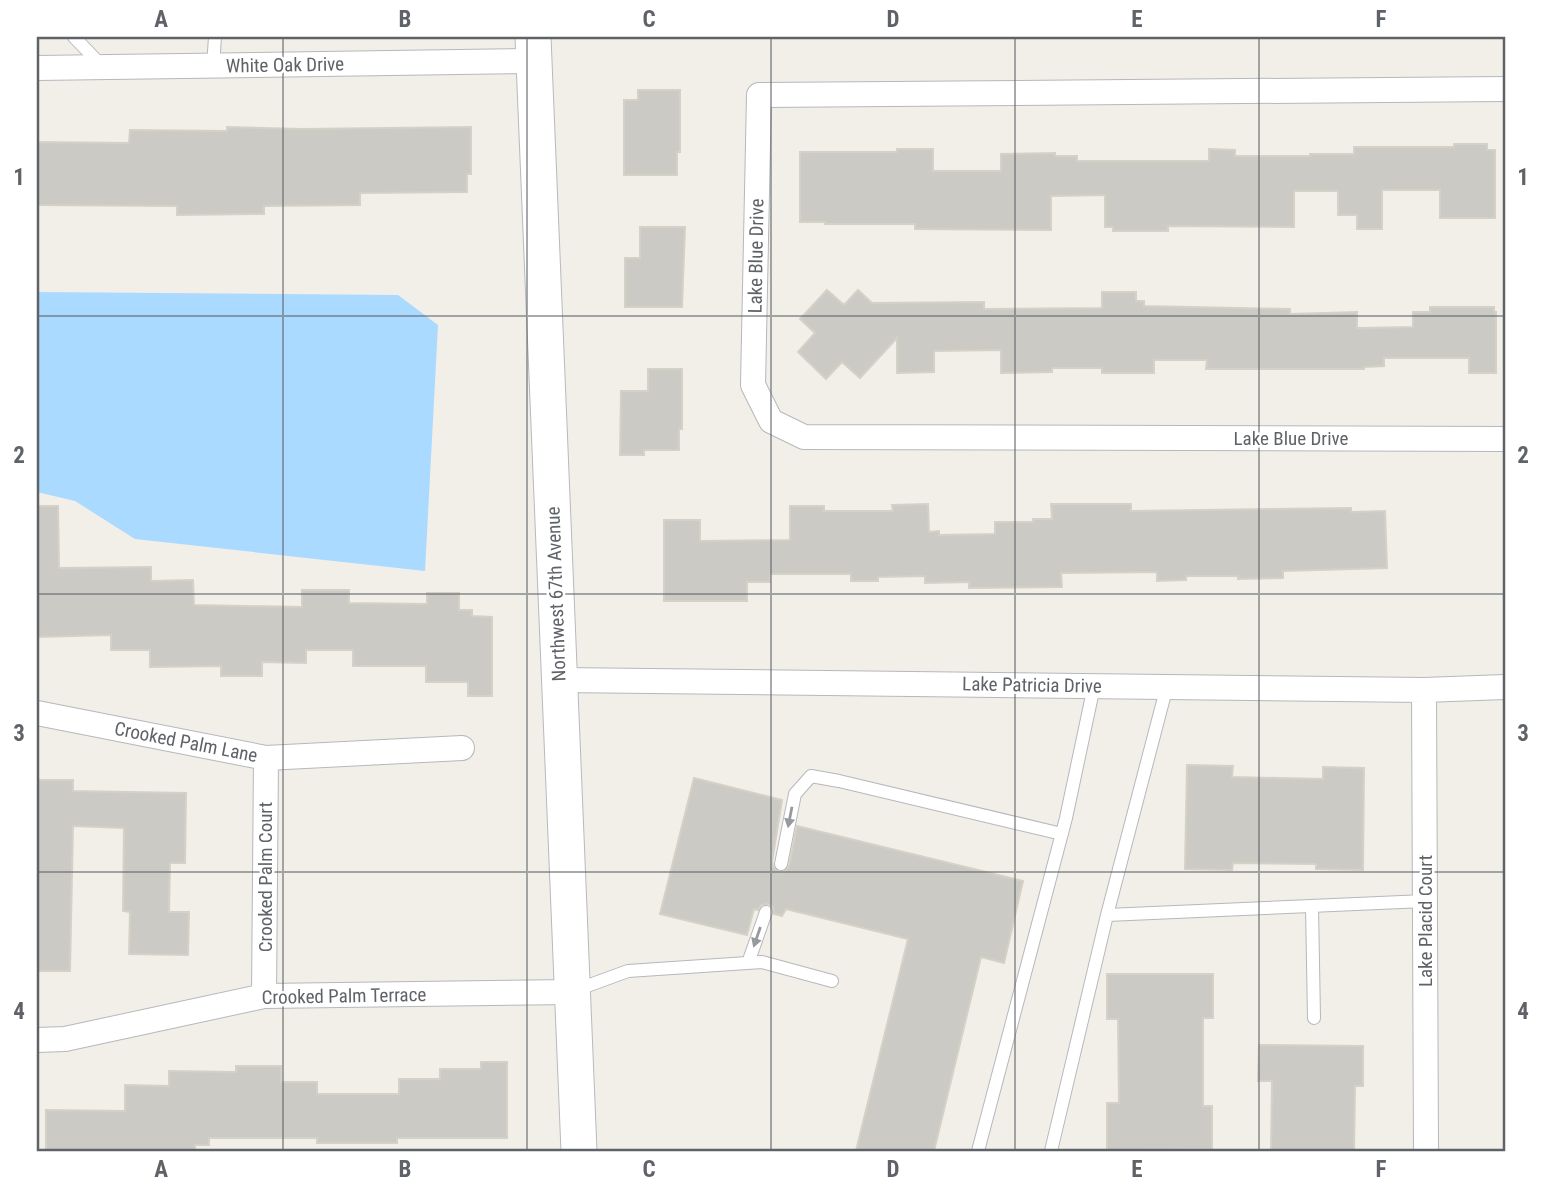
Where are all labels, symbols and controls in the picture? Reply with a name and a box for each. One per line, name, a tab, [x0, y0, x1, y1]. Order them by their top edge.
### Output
text: A	[154, 6, 168, 33]
text: B	[399, 6, 411, 33]
text: C	[642, 6, 656, 33]
text: D	[887, 6, 900, 33]
text: E	[1131, 6, 1143, 33]
text: F	[1376, 6, 1387, 33]
street label: White Oak Drive	[226, 52, 344, 78]
text: 1	[13, 164, 25, 191]
text: 1	[1517, 164, 1529, 191]
street label: Lake Blue Drive	[743, 198, 769, 314]
street label: Lake Blue Drive	[1234, 427, 1349, 450]
text: 2	[13, 442, 25, 469]
text: 2	[1517, 442, 1529, 469]
street label: Northwest 67th Avenue	[541, 506, 571, 682]
street label: Lake Patricia Drive	[962, 672, 1102, 698]
street label: Crooked Palm Lane	[112, 717, 260, 767]
text: 3	[13, 720, 25, 747]
text: 3	[1517, 720, 1529, 747]
street label: Crooked Palm Court	[254, 802, 277, 952]
one-way arrow	[785, 806, 796, 828]
street label: Lake Placid Court	[1414, 855, 1437, 987]
one-way arrow	[751, 927, 762, 948]
street label: Crooked Palm Terrace	[262, 983, 427, 1009]
text: 4	[13, 998, 25, 1025]
text: 4	[1517, 998, 1529, 1025]
text: A	[154, 1156, 168, 1183]
text: B	[399, 1156, 411, 1183]
text: C	[642, 1156, 656, 1183]
text: D	[887, 1156, 900, 1183]
text: E	[1131, 1156, 1143, 1183]
text: F	[1376, 1156, 1387, 1183]

